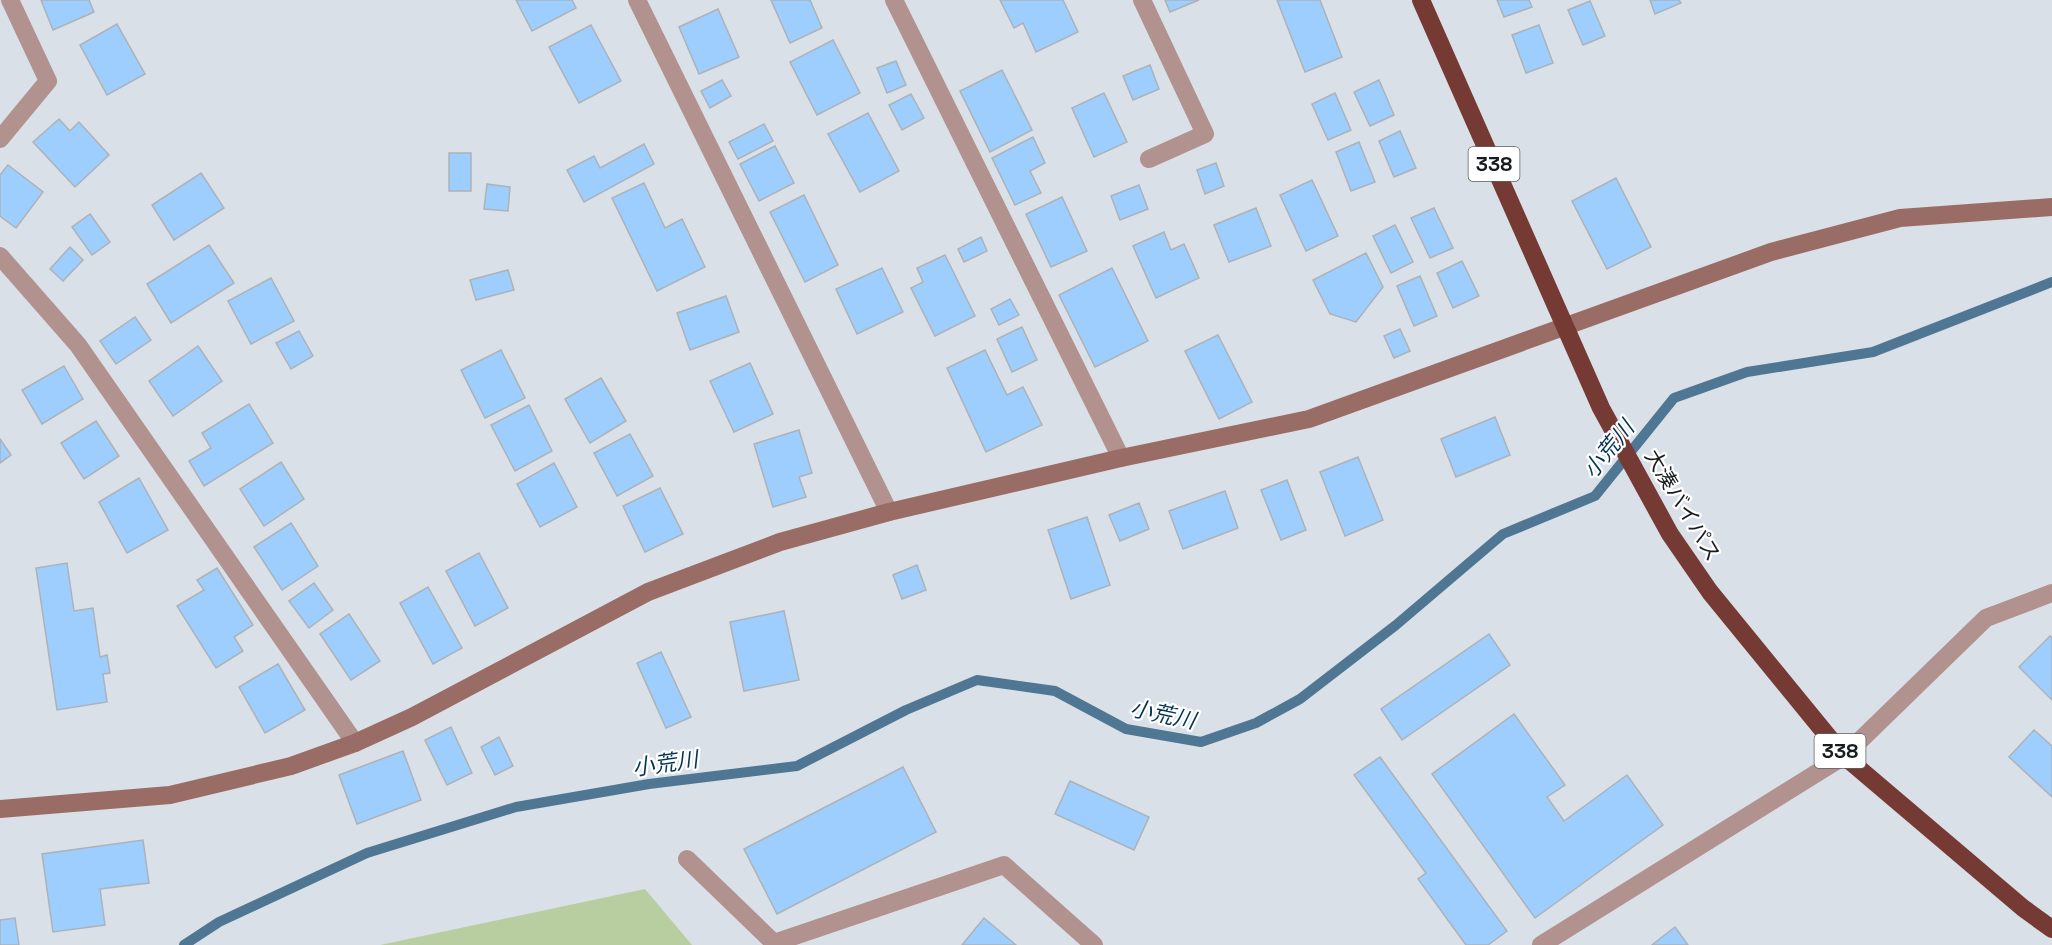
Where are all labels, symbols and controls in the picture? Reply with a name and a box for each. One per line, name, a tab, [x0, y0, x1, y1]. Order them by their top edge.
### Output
road number: 338	[1468, 147, 1520, 181]
water label: 小荒川	[1576, 413, 1641, 483]
street label: 大湊バイパス	[1639, 444, 1727, 566]
water label: 小荒川	[1128, 693, 1200, 735]
road number: 338	[1814, 734, 1866, 768]
water label: 小荒川	[630, 744, 702, 781]

